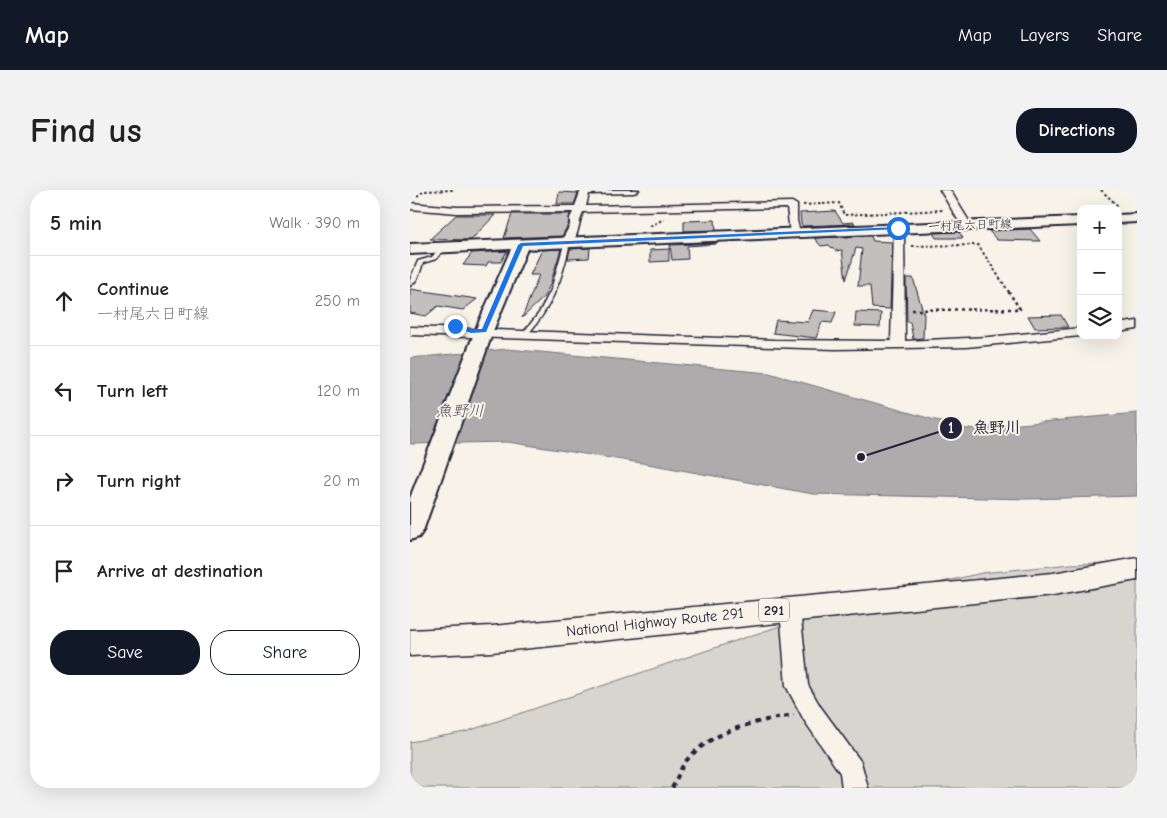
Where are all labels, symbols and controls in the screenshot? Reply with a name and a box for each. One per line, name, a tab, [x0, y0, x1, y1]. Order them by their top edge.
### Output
text: Map	[25, 21, 69, 49]
text: Map	[958, 25, 992, 46]
text: Layers	[1020, 25, 1069, 46]
text: Share	[1097, 25, 1142, 46]
button: Directions	[1016, 108, 1137, 153]
text: Find us	[30, 110, 142, 151]
map controls	[1077, 205, 1122, 340]
button: +	[1077, 205, 1122, 250]
text: 5 min	[50, 211, 102, 235]
text: Walk · 390 m	[269, 214, 360, 232]
route start	[887, 217, 910, 240]
street label: 一村尾六日町線	[928, 217, 1012, 233]
button: −	[1077, 250, 1122, 295]
text: Continue	[97, 278, 169, 300]
icon: ahead	[50, 287, 78, 315]
text: 250 m	[315, 292, 360, 310]
button: layers	[1077, 295, 1122, 340]
text: 一村尾六日町線	[97, 305, 209, 323]
route end	[444, 315, 467, 338]
icon: left	[50, 377, 78, 405]
text: Turn left	[97, 380, 168, 402]
text: 120 m	[317, 382, 360, 400]
water label: 魚野川	[436, 402, 484, 420]
callout: 魚野川	[938, 412, 1031, 443]
text: 1	[948, 419, 954, 437]
text: 魚野川	[973, 419, 1021, 437]
icon: right	[50, 467, 78, 495]
text: Turn right	[97, 470, 181, 492]
text: 20 m	[323, 472, 360, 490]
icon: arrive	[50, 557, 78, 585]
text: Arrive at destination	[97, 560, 263, 582]
road number: 291	[759, 598, 789, 622]
street label: National Highway Route 291	[565, 604, 745, 640]
button: Save	[50, 630, 200, 675]
button: Share	[210, 630, 360, 675]

